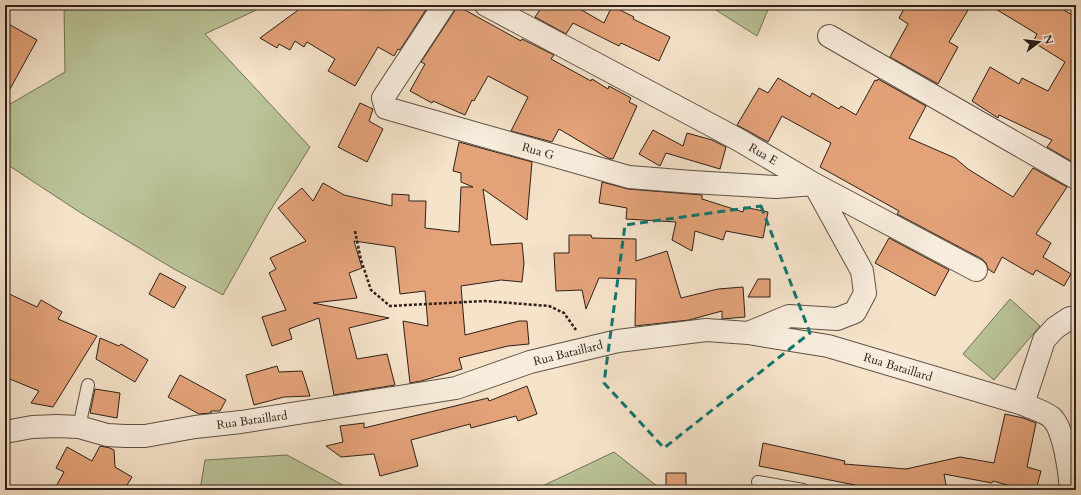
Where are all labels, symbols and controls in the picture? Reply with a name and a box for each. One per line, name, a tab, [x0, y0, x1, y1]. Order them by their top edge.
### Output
north arrow	[1019, 22, 1059, 62]
text: N	[1040, 33, 1057, 47]
street label: Rua G	[520, 139, 556, 163]
street label: Rua E	[746, 139, 780, 169]
street label: Rua Bataillard	[532, 336, 605, 369]
street label: Rua Bataillard	[862, 349, 935, 385]
street label: Rua Bataillard	[216, 407, 289, 433]

